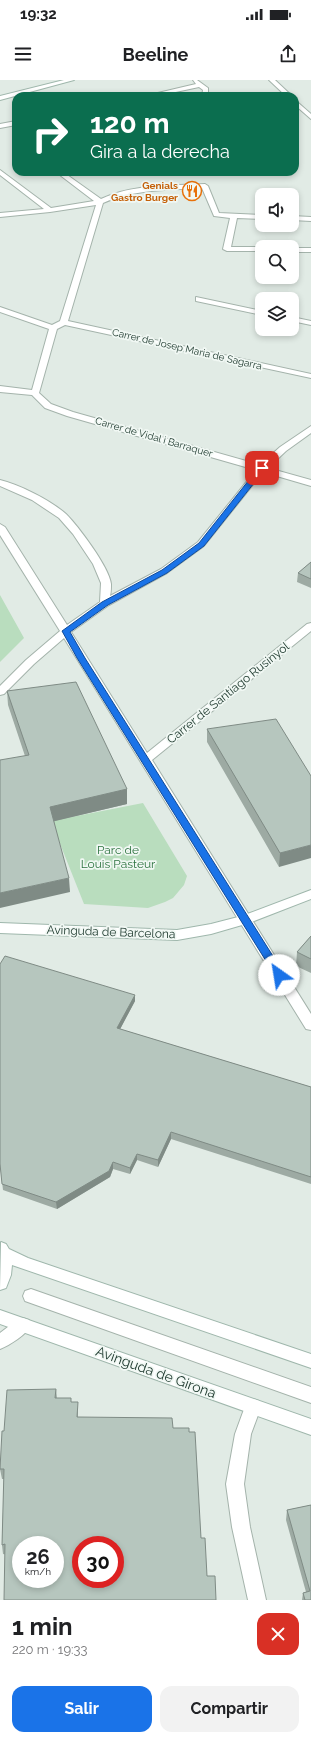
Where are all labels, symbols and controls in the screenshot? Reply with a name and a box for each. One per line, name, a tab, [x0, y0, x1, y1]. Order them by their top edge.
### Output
text: 19:32	[20, 5, 57, 23]
icon: menu	[12, 43, 34, 65]
icon: share	[277, 43, 299, 65]
text: Beeline	[123, 44, 188, 65]
text: 120 m	[90, 107, 170, 140]
icon: right	[24, 108, 76, 160]
text: Gira a la derecha	[90, 141, 230, 162]
place label: Genials Gastro Burger	[111, 180, 178, 203]
restaurant icon: Genials Gastro Burger	[181, 180, 203, 202]
map controls	[255, 188, 299, 336]
button: sound	[255, 188, 299, 232]
button: search	[255, 240, 299, 284]
button: layers	[255, 292, 299, 336]
street label: Carrer de Josep Maria de Sagarra	[111, 326, 263, 372]
street label: Carrer de Vidal i Barraquer	[94, 415, 214, 459]
pin	[245, 451, 279, 485]
icon: arrive	[251, 457, 273, 479]
street label: Carrer de Santiago Rusinyol	[164, 639, 292, 747]
park label: Parc de Louis Pasteur	[81, 843, 156, 871]
street label: Avinguda de Barcelona	[46, 923, 176, 941]
position arrow	[258, 954, 300, 996]
street label: Avinguda de Girona	[94, 1343, 218, 1401]
speed limit sign: 30	[72, 1536, 124, 1588]
text: 26	[26, 1545, 50, 1569]
text: km/h	[25, 1566, 51, 1577]
text: 1 min	[12, 1612, 73, 1641]
button: close	[257, 1613, 299, 1655]
text: 220 m · 19:33	[12, 1642, 87, 1657]
button: Salir	[12, 1686, 152, 1732]
button: Compartir	[160, 1686, 299, 1732]

